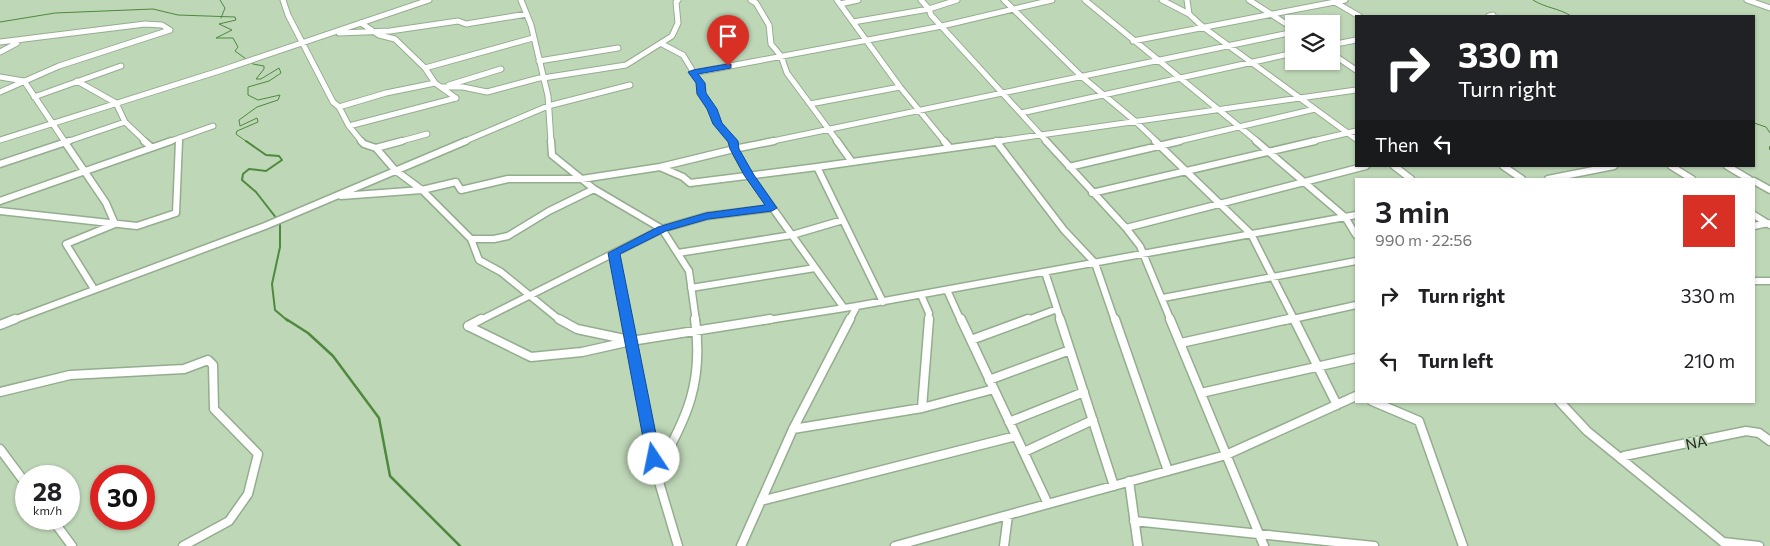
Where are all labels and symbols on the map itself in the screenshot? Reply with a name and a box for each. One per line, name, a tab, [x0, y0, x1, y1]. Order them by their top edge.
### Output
pin	[707, 15, 749, 66]
street label: NA	[1684, 431, 1708, 453]
position arrow	[627, 432, 679, 484]
speed limit sign: 30	[90, 465, 155, 530]

